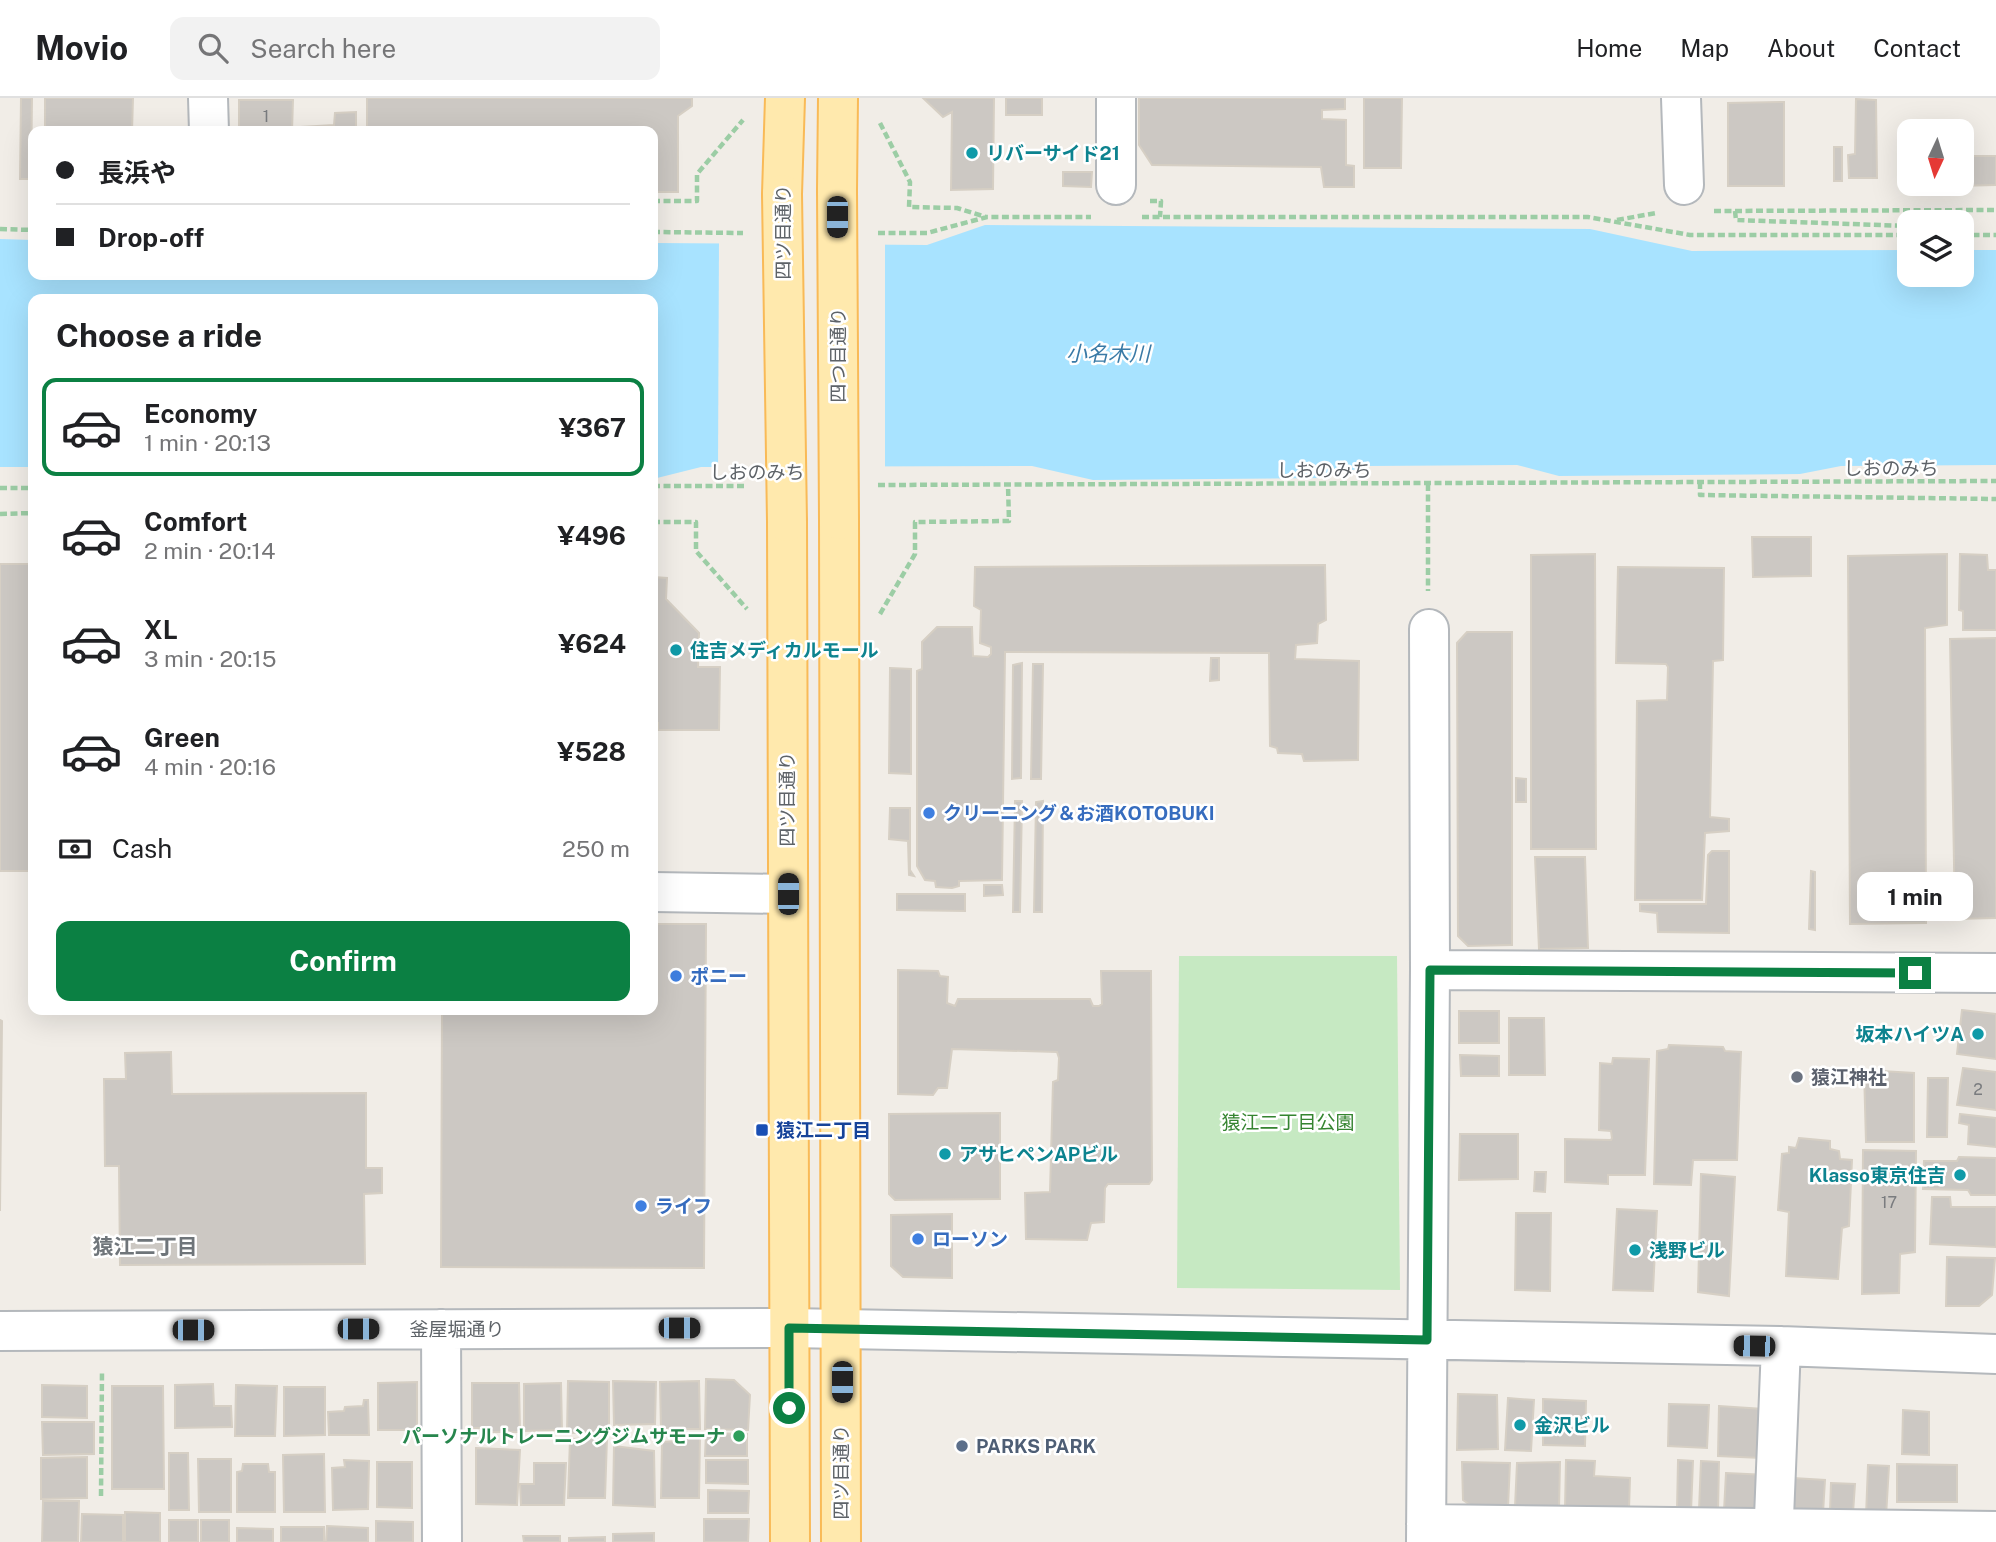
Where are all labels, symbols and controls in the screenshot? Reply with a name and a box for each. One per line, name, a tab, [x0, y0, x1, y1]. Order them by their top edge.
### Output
search box	[170, 17, 660, 80]
text: Movio	[35, 29, 128, 67]
icon: search	[194, 29, 232, 67]
text: Search here	[250, 33, 396, 64]
text: Home	[1576, 34, 1642, 62]
text: Map	[1680, 34, 1729, 62]
text: About	[1767, 34, 1835, 62]
text: Contact	[1873, 34, 1961, 62]
house number: 1	[263, 107, 269, 126]
north arrow	[1897, 119, 1974, 196]
map controls	[1897, 119, 1974, 287]
place label: リバーサイド21	[986, 142, 1120, 164]
marker: リバーサイド21	[964, 145, 980, 161]
text: 長浜や	[98, 157, 176, 188]
street label: 四ツ目通り	[772, 184, 794, 280]
car	[827, 196, 848, 238]
button: layers	[1897, 210, 1974, 287]
text: Drop-off	[98, 222, 204, 253]
street label: 四つ目通り	[827, 307, 849, 403]
text: Choose a ride	[56, 317, 262, 354]
water label: 小名木川	[1066, 341, 1152, 366]
icon: car	[60, 396, 123, 459]
text: Economy	[144, 398, 257, 429]
text: ¥367	[559, 412, 626, 443]
text: 1 min · 20:13	[144, 429, 271, 456]
street label: しおのみち	[1843, 457, 1939, 479]
street label: しおのみち	[1276, 459, 1372, 481]
street label: しおのみち	[709, 461, 805, 483]
icon: car	[60, 504, 123, 567]
text: Comfort	[144, 506, 247, 537]
text: ¥496	[558, 520, 626, 551]
text: 2 min · 20:14	[144, 537, 275, 564]
icon: car	[60, 612, 123, 675]
text: XL	[144, 614, 178, 645]
text: ¥624	[558, 628, 626, 659]
place label: 住吉メディカルモール	[690, 639, 879, 661]
marker: 住吉メディカルモール	[668, 642, 684, 658]
text: 3 min · 20:15	[144, 645, 276, 672]
icon: car	[60, 720, 123, 783]
text: Green	[144, 722, 220, 753]
text: ¥528	[557, 736, 626, 767]
street label: 四ツ目通り	[776, 751, 798, 847]
text: 4 min · 20:16	[144, 753, 276, 780]
place label: クリーニング＆お酒KOTOBUKI	[943, 802, 1214, 824]
marker: クリーニング＆お酒KOTOBUKI	[921, 805, 937, 821]
icon: cash	[56, 830, 94, 868]
text: Cash	[112, 833, 172, 864]
text: 250 m	[562, 835, 630, 862]
callout: 1 min	[1857, 872, 1973, 920]
car	[778, 873, 799, 915]
text: 1 min	[1887, 883, 1943, 910]
button: Confirm	[56, 921, 630, 1001]
route end	[1899, 957, 1931, 989]
place label: ポニー	[690, 965, 747, 987]
marker: ポニー	[668, 968, 684, 984]
place label: 坂本ハイツA	[1856, 1023, 1964, 1045]
marker: 坂本ハイツA	[1970, 1026, 1986, 1042]
place label: 猿江神社	[1811, 1066, 1887, 1088]
marker: 猿江神社	[1789, 1069, 1805, 1085]
house number: 2	[1973, 1080, 1983, 1099]
park label: 猿江二丁目公園	[1221, 1111, 1355, 1133]
place label: 猿江二丁目	[776, 1119, 871, 1141]
marker: 猿江二丁目	[754, 1122, 770, 1138]
place label: アサヒペンAPビル	[959, 1143, 1118, 1165]
marker: アサヒペンAPビル	[937, 1146, 953, 1162]
place label: Klasso東京住吉	[1809, 1164, 1946, 1186]
marker: Klasso東京住吉	[1952, 1167, 1968, 1183]
house number: 17	[1881, 1193, 1897, 1212]
place label: ライフ	[655, 1195, 712, 1217]
marker: ライフ	[633, 1198, 649, 1214]
place label: ローソン	[932, 1228, 1008, 1250]
marker: ローソン	[910, 1231, 926, 1247]
district label: 猿江二丁目	[93, 1234, 198, 1259]
place label: 浅野ビル	[1649, 1239, 1725, 1261]
marker: 浅野ビル	[1627, 1242, 1643, 1258]
street label: 釜屋堀通り	[409, 1318, 505, 1340]
car	[659, 1318, 701, 1339]
car	[338, 1319, 380, 1340]
car	[173, 1320, 215, 1341]
car	[1733, 1335, 1776, 1357]
car	[832, 1361, 853, 1403]
route start	[773, 1392, 805, 1424]
place label: 金沢ビル	[1534, 1414, 1610, 1436]
marker: 金沢ビル	[1512, 1417, 1528, 1433]
street label: 四ツ目通り	[830, 1424, 852, 1520]
place label: パーソナルトレーニングジムサモーナ	[402, 1425, 725, 1447]
marker: パーソナルトレーニングジムサモーナ	[731, 1428, 747, 1444]
place label: PARKS PARK	[976, 1435, 1097, 1457]
marker: PARKS PARK	[954, 1438, 970, 1454]

